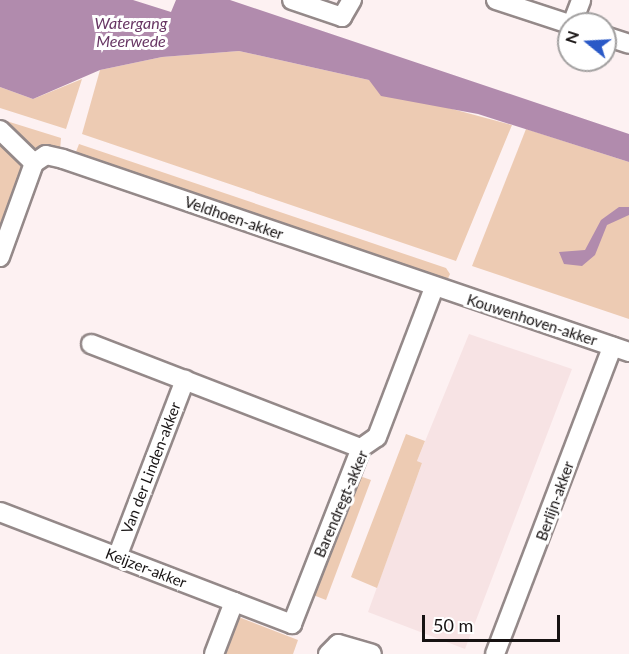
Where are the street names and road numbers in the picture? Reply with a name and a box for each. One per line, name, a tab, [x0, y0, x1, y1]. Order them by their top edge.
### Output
street label: Veldhoen-akker	[182, 193, 286, 243]
street label: Kouwenhoven-akker	[465, 290, 599, 350]
street label: Van der Linden-akker	[118, 399, 184, 537]
street label: Barendregt-akker	[310, 448, 372, 560]
street label: Berlijn-akker	[532, 459, 578, 543]
street label: Keijzer-akker	[103, 544, 189, 592]

